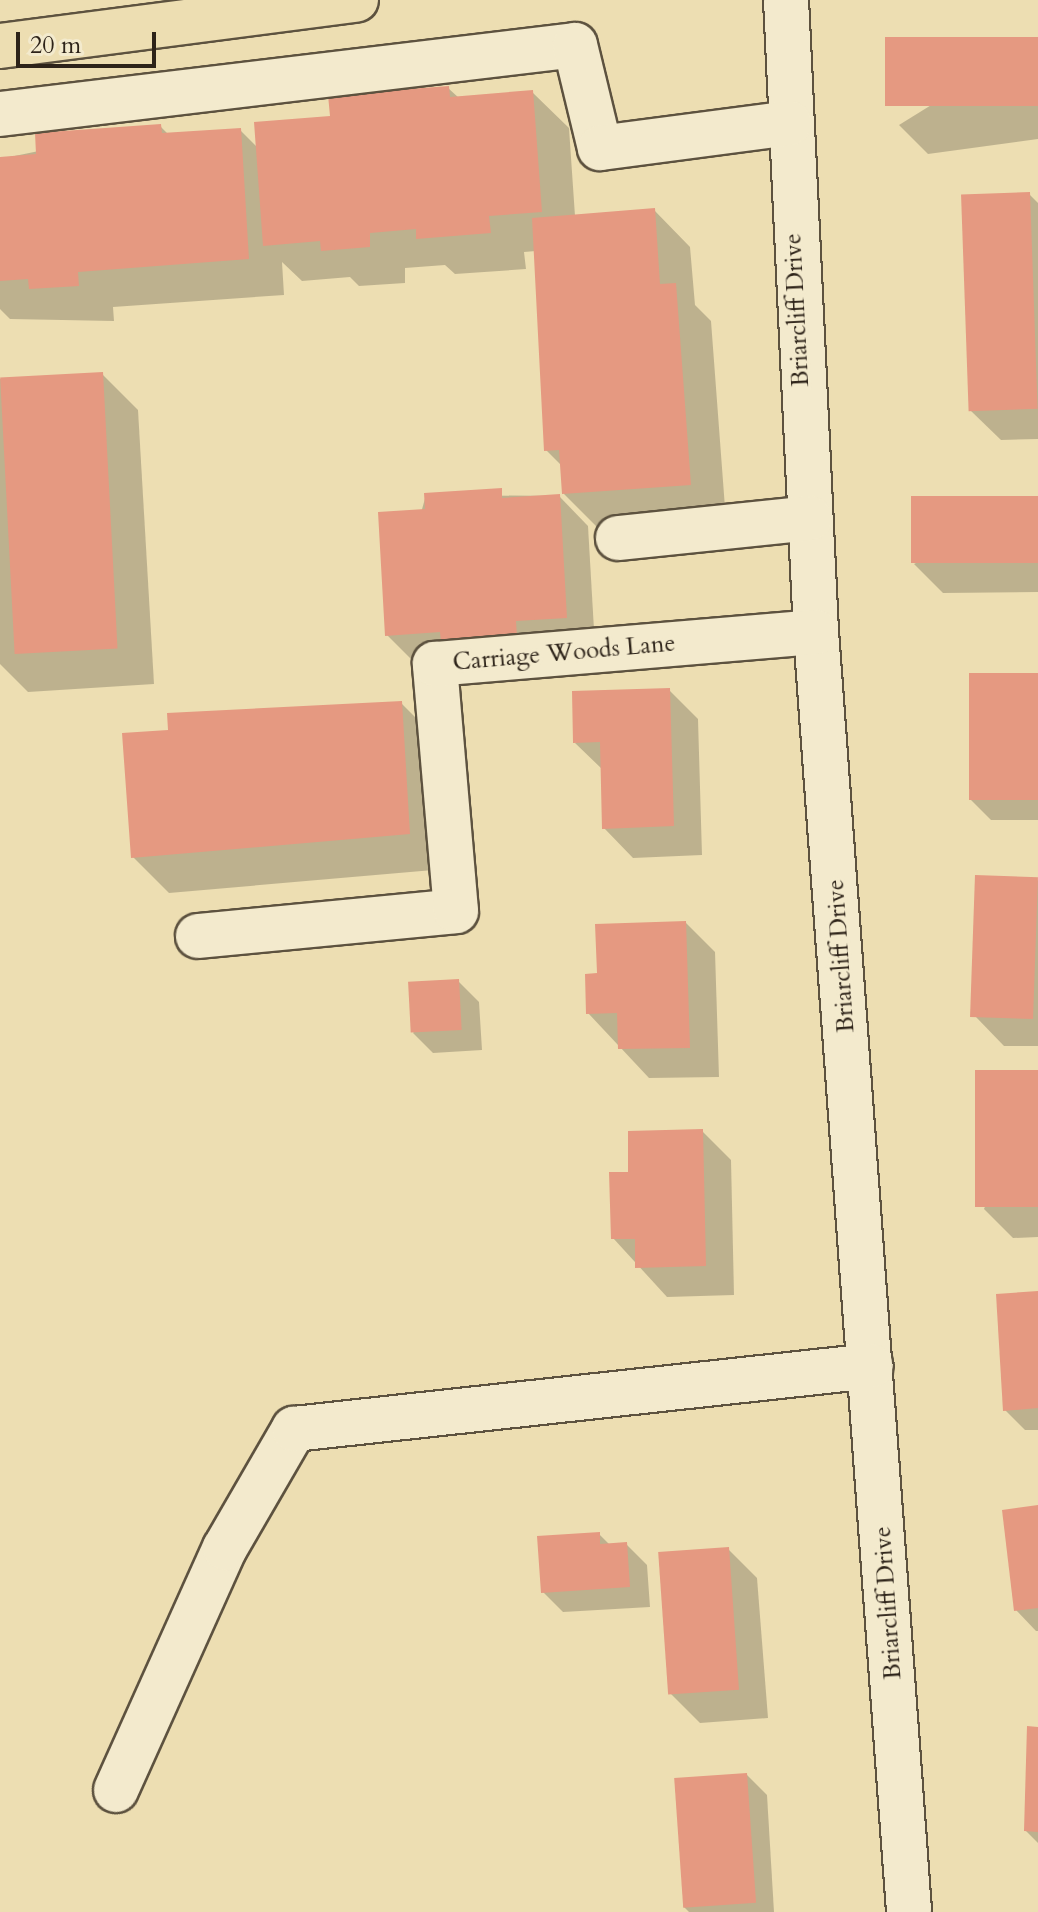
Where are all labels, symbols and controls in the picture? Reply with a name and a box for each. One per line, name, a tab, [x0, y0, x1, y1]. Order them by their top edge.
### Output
scale bar	[20, 16, 160, 66]
text: 20 m	[30, 29, 81, 62]
street label: Briarcliff Drive	[779, 233, 815, 387]
street label: Carriage Woods Lane	[452, 629, 676, 677]
street label: Briarcliff Drive	[821, 878, 861, 1034]
street label: Briarcliff Drive	[868, 1525, 908, 1681]

